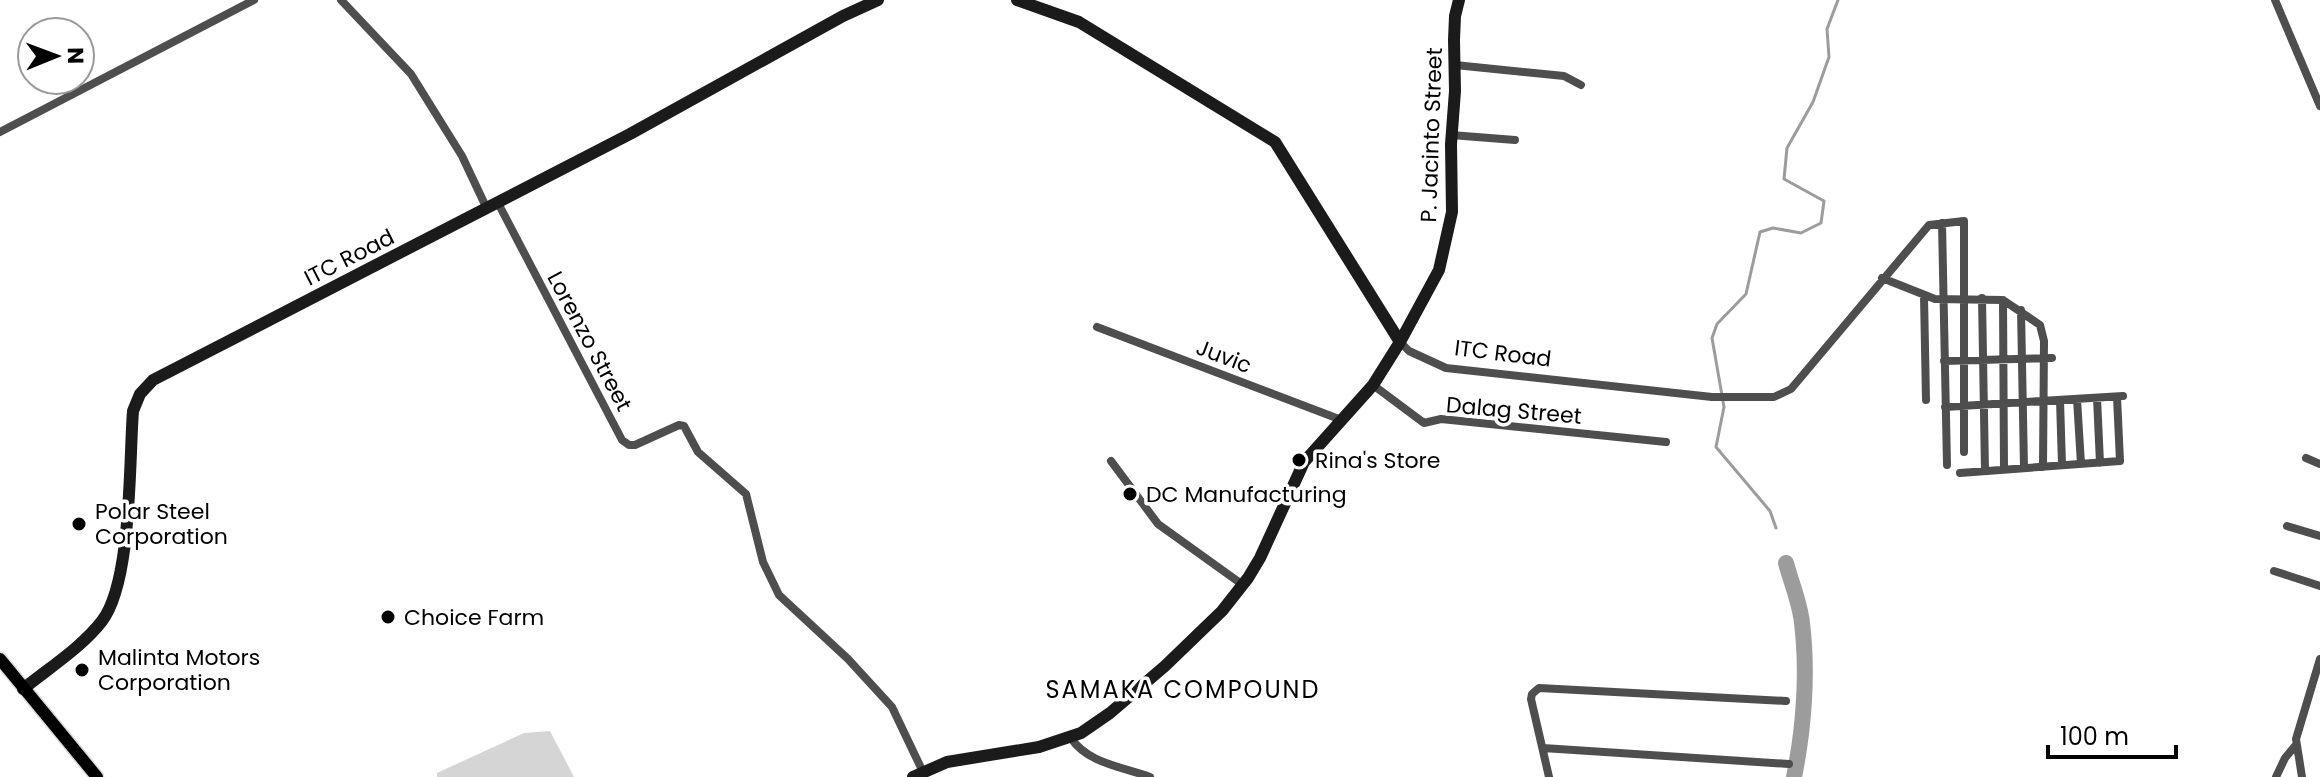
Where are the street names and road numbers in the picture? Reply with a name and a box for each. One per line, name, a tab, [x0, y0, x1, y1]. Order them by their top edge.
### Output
street label: P. Jacinto Street	[1413, 47, 1450, 223]
street label: ITC Road	[299, 222, 400, 293]
street label: Lorenzo Street	[540, 266, 639, 416]
street label: Juvic	[1192, 332, 1256, 381]
street label: ITC Road	[1453, 332, 1553, 375]
street label: Dalag Street	[1445, 389, 1583, 432]

